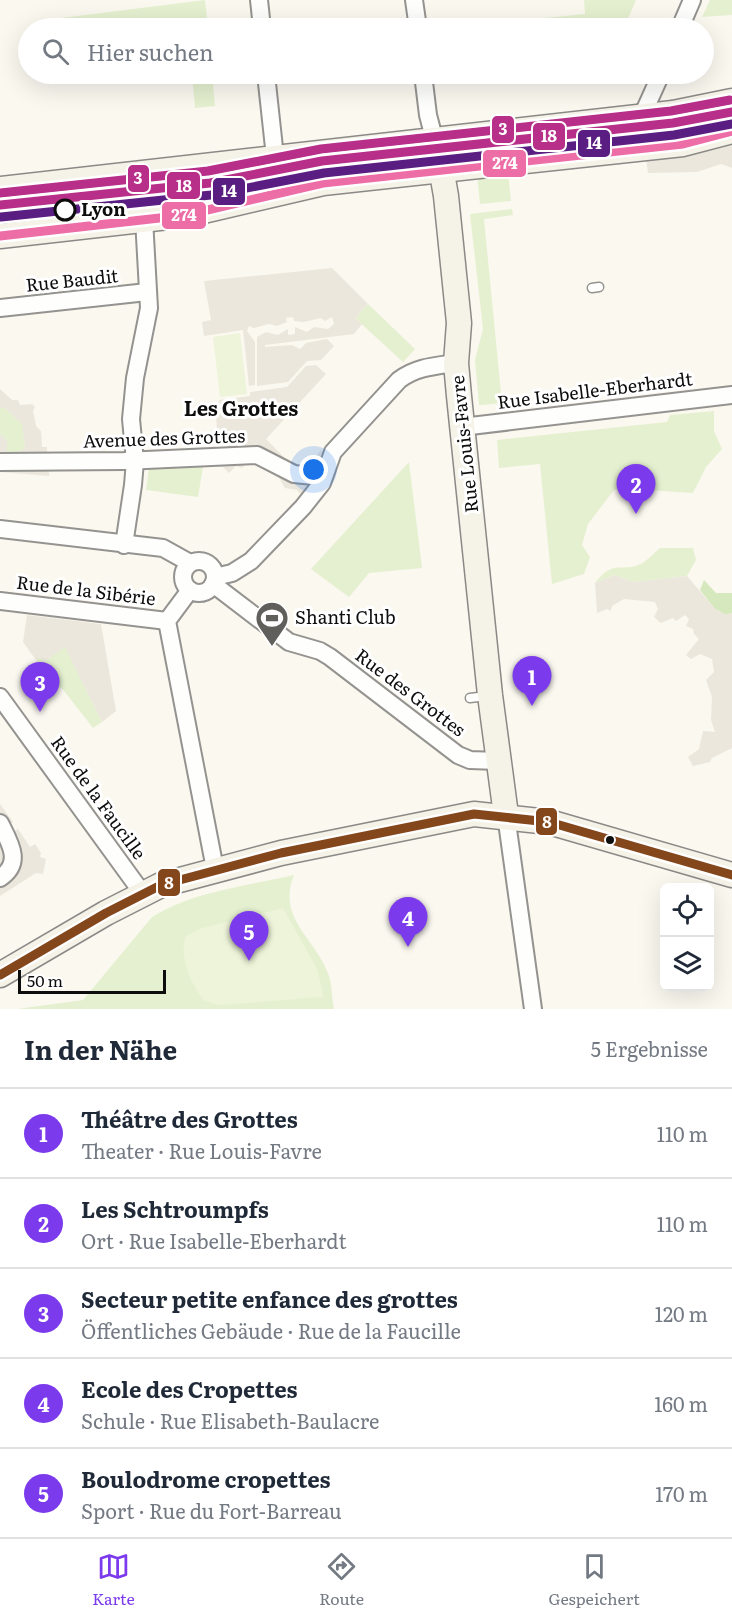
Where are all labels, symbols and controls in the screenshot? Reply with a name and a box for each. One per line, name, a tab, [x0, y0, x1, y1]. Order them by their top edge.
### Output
search box	[18, 18, 714, 84]
icon: search	[39, 35, 72, 68]
text: Hier suchen	[87, 35, 214, 68]
line badge: 3	[491, 115, 515, 144]
text: 3	[499, 116, 508, 140]
line badge: 18	[532, 122, 566, 151]
text: 18	[541, 123, 558, 147]
line badge: 14	[577, 129, 611, 158]
text: 14	[586, 130, 602, 154]
line badge: 274	[482, 149, 527, 178]
text: 274	[492, 150, 518, 174]
line badge: 3	[127, 164, 150, 193]
text: 3	[134, 165, 143, 189]
line badge: 18	[166, 171, 201, 200]
text: 18	[176, 173, 193, 197]
line badge: 14	[212, 177, 246, 206]
text: 14	[221, 178, 237, 202]
place label: Lyon	[81, 195, 126, 222]
marker: Lyon	[54, 199, 76, 221]
line badge: 274	[161, 201, 207, 230]
text: 274	[171, 202, 197, 226]
street label: Rue Baudit	[24, 261, 120, 298]
street label: Rue Isabelle-Eberhardt	[496, 364, 695, 415]
street label: Rue Louis-Favre	[443, 374, 484, 514]
district label: Les Grottes	[184, 392, 298, 422]
street label: Avenue des Grottes	[82, 421, 245, 454]
your location	[299, 455, 328, 484]
pin: 2	[616, 464, 656, 514]
street label: Rue de la Sibérie	[15, 568, 157, 611]
sports icon: Shanti Club	[254, 600, 290, 647]
place label: Shanti Club	[295, 603, 396, 630]
street label: Rue des Grottes	[350, 641, 472, 742]
pin: 1	[512, 656, 552, 706]
pin: 3	[20, 662, 60, 712]
street label: Rue de la Faucille	[45, 730, 153, 864]
line badge: 8	[535, 807, 558, 836]
text: 8	[542, 809, 552, 833]
unlabelled marker	[604, 834, 616, 846]
line badge: 8	[157, 868, 181, 897]
text: 8	[164, 870, 174, 894]
map controls	[660, 883, 714, 991]
button: locate	[660, 883, 714, 937]
pin: 4	[388, 898, 428, 947]
pin: 5	[230, 912, 268, 961]
button: layers	[660, 937, 714, 991]
scale bar	[18, 967, 166, 995]
text: 50 m	[27, 968, 63, 992]
text: In der Nähe	[24, 1029, 177, 1068]
text: 5 Ergebnisse	[591, 1033, 708, 1063]
text: Théâtre des Grottes	[81, 1102, 298, 1135]
text: 1	[39, 1118, 48, 1148]
text: 110 m	[657, 1118, 708, 1148]
text: Theater · Rue Louis-Favre	[81, 1135, 322, 1165]
text: Les Schtroumpfs	[81, 1192, 269, 1225]
text: 2	[38, 1208, 49, 1238]
text: 110 m	[657, 1208, 708, 1238]
text: Ort · Rue Isabelle-Eberhardt	[81, 1225, 346, 1255]
text: Secteur petite enfance des grottes	[81, 1282, 458, 1315]
text: 3	[38, 1298, 49, 1328]
text: 120 m	[655, 1298, 708, 1328]
text: Öffentliches Gebäude · Rue de la Faucille	[81, 1315, 461, 1345]
text: Ecole des Cropettes	[81, 1372, 297, 1405]
text: 4	[37, 1388, 50, 1418]
text: 160 m	[654, 1388, 708, 1418]
text: Schule · Rue Elisabeth-Baulacre	[81, 1405, 379, 1435]
text: Boulodrome cropettes	[81, 1462, 330, 1495]
text: 5	[38, 1478, 49, 1508]
text: 170 m	[655, 1478, 708, 1508]
text: Sport · Rue du Fort-Barreau	[81, 1495, 342, 1525]
tab: Karte	[92, 1550, 135, 1610]
tab: Route	[319, 1550, 364, 1610]
tab: Gespeichert	[548, 1550, 640, 1610]

